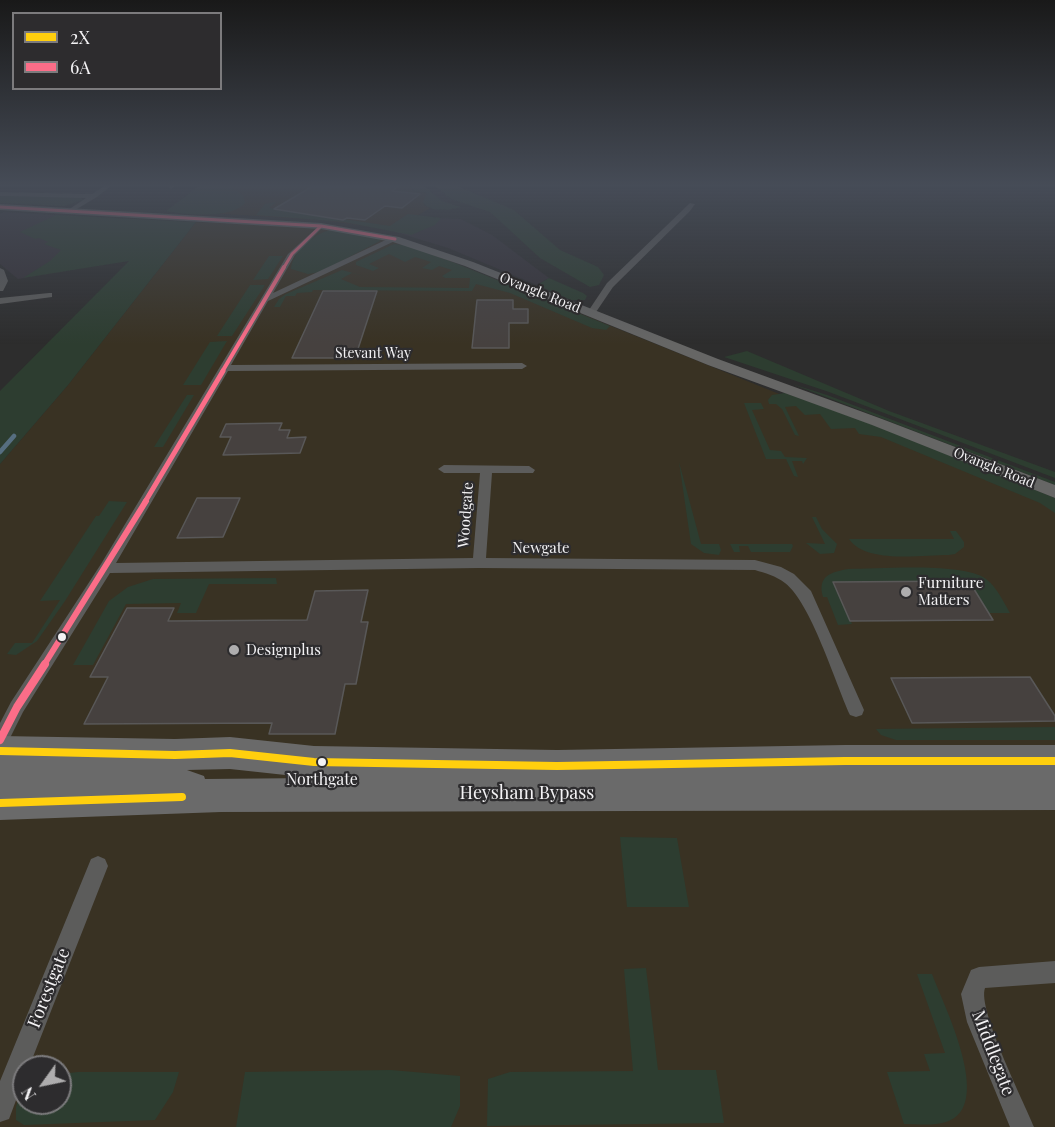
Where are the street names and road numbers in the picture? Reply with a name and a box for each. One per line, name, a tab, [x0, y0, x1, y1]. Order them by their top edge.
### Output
street label: Ovangle Road	[497, 269, 583, 317]
street label: Stevant Way	[335, 346, 411, 362]
street label: Ovangle Road	[951, 444, 1037, 492]
street label: Woodgate	[455, 482, 477, 548]
street label: Newgate	[512, 539, 570, 557]
street label: Heysham Bypass	[460, 782, 594, 804]
street label: Forestgate	[23, 945, 75, 1031]
street label: Middlegate	[967, 1007, 1019, 1099]

